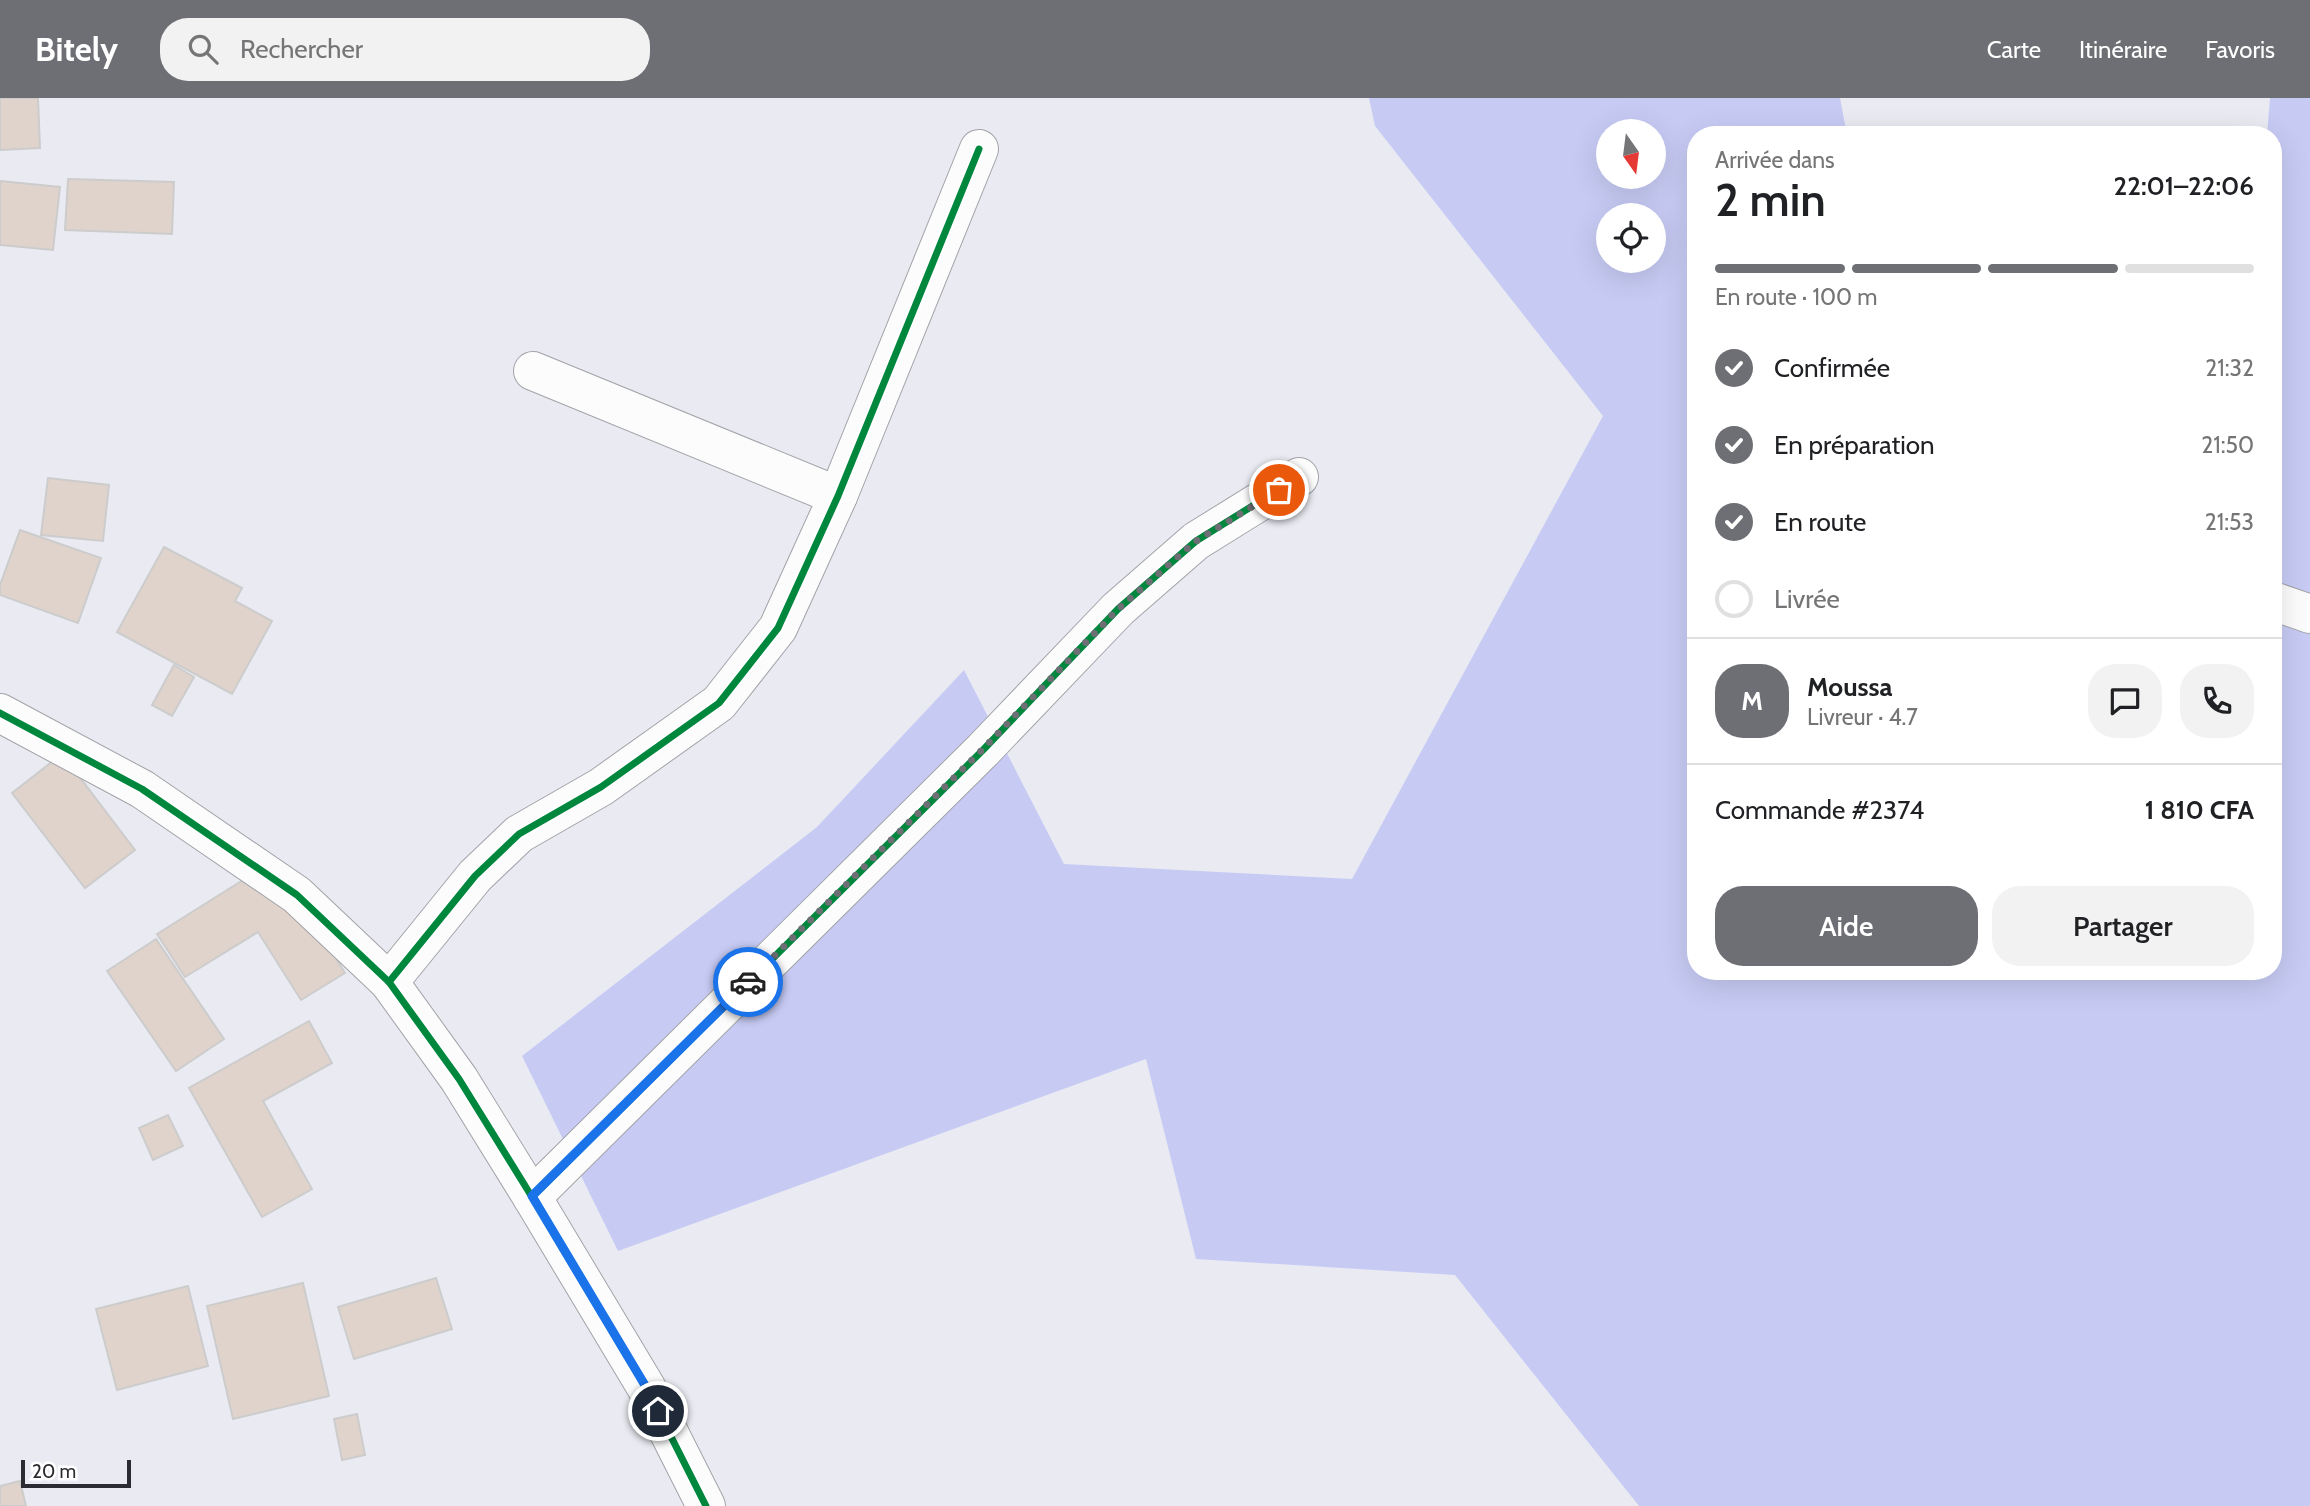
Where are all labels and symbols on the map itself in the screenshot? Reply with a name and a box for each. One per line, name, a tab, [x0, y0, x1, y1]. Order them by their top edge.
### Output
north arrow	[1596, 119, 1666, 189]
pin	[1249, 460, 1309, 520]
courier	[713, 947, 783, 1017]
pin	[628, 1381, 688, 1441]
scale bar	[21, 1457, 131, 1489]

